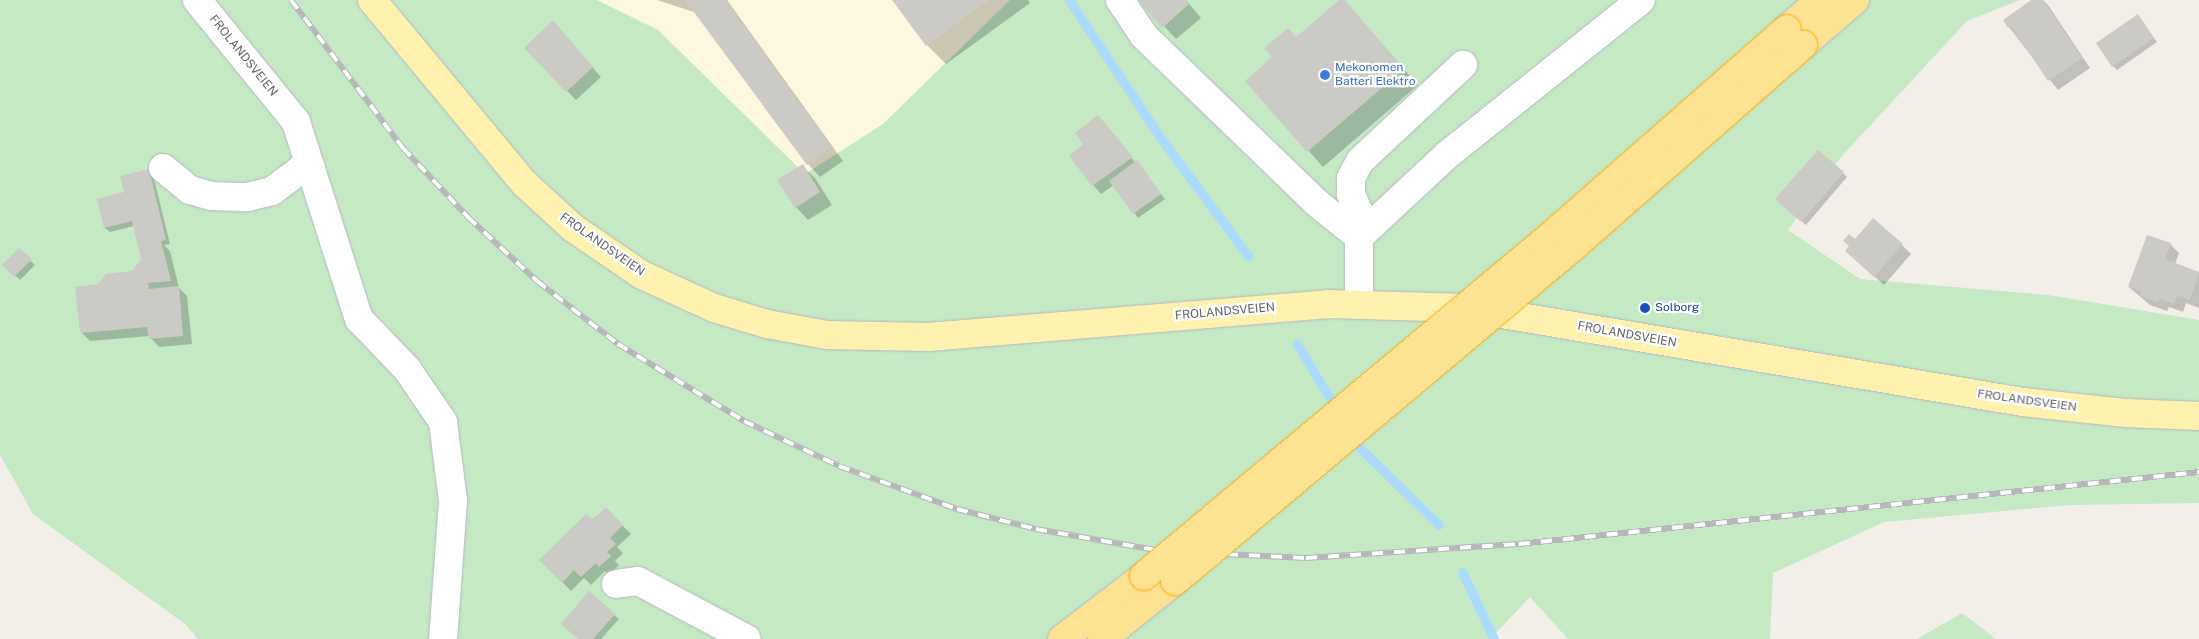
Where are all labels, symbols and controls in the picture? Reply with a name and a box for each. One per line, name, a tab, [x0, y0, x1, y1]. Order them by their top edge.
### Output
street label: FROLANDSVEIEN	[206, 13, 280, 99]
place label: Mekonomen Batteri Elektro	[1335, 61, 1415, 89]
marker: Mekonomen Batteri Elektro	[1319, 69, 1331, 81]
street label: FROLANDSVEIEN	[557, 210, 647, 280]
street label: FROLANDSVEIEN	[1174, 300, 1276, 324]
place label: Solborg	[1655, 301, 1699, 315]
marker: Solborg	[1639, 302, 1651, 314]
street label: FROLANDSVEIEN	[1576, 319, 1678, 351]
street label: FROLANDSVEIEN	[1976, 387, 2078, 415]

